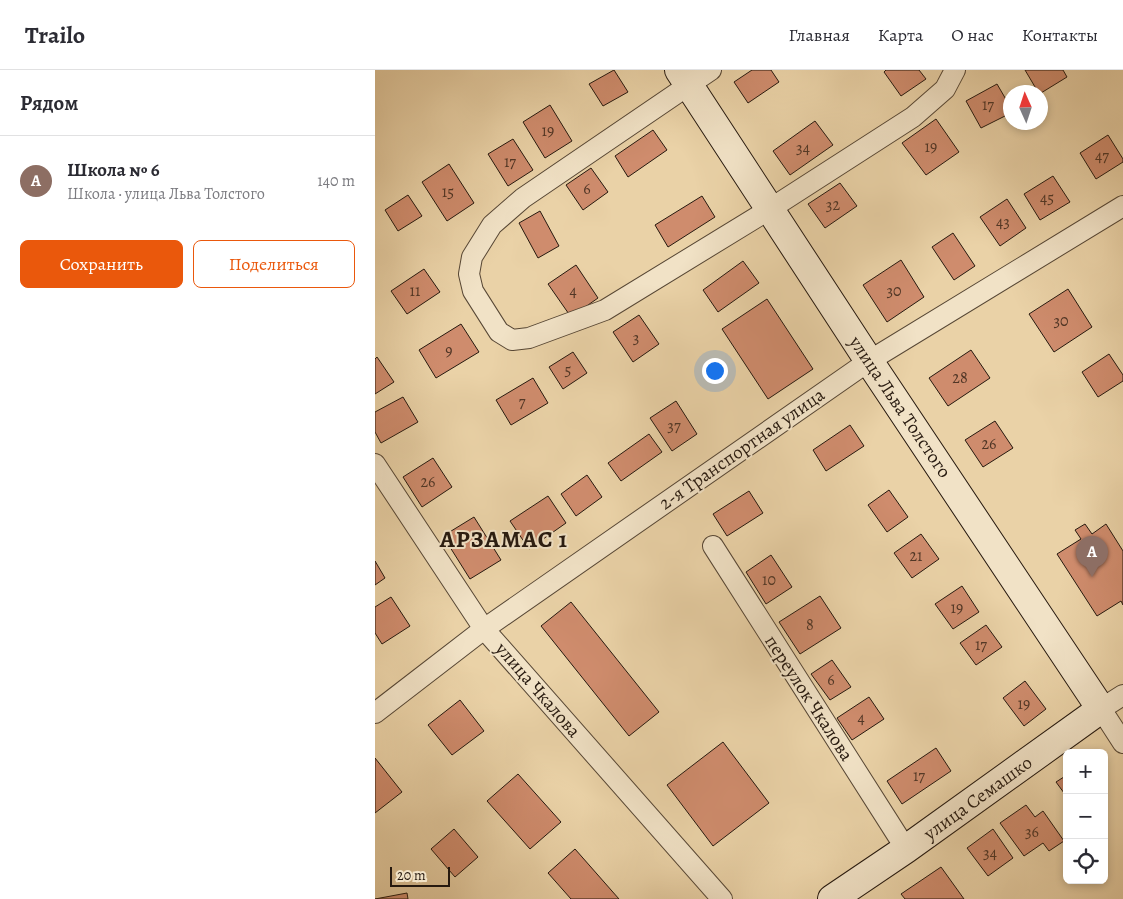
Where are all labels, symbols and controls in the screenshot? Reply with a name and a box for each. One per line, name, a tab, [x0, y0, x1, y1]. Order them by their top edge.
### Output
text: Trailo	[25, 19, 85, 51]
text: Главная	[789, 23, 850, 47]
text: Карта	[878, 23, 923, 47]
text: О нас	[951, 23, 994, 47]
text: Контакты	[1022, 23, 1098, 47]
north arrow	[1003, 85, 1048, 130]
text: Рядом	[20, 89, 78, 117]
house number: 17	[982, 94, 994, 116]
house number: 19	[542, 120, 554, 142]
house number: 19	[925, 136, 937, 158]
house number: 34	[796, 137, 810, 159]
house number: 47	[1095, 145, 1109, 167]
house number: 17	[504, 151, 516, 173]
text: Школа № 6	[67, 157, 160, 183]
text: A	[31, 170, 41, 192]
text: 140 m	[317, 170, 355, 192]
house number: 6	[583, 178, 591, 200]
house number: 15	[442, 181, 454, 203]
text: Школа · улица Льва Толстого	[67, 183, 265, 205]
house number: 45	[1040, 187, 1054, 209]
house number: 32	[826, 194, 841, 216]
house number: 43	[996, 211, 1010, 233]
button: Сохранить	[20, 240, 183, 288]
button: Поделиться	[193, 240, 355, 288]
house number: 11	[410, 280, 421, 302]
house number: 4	[569, 280, 577, 302]
house number: 30	[886, 280, 902, 302]
house number: 30	[1053, 310, 1069, 332]
house number: 3	[633, 327, 639, 349]
street label: улица Льва Толстого	[842, 330, 957, 483]
house number: 9	[445, 340, 453, 362]
your location	[702, 358, 728, 384]
house number: 5	[565, 359, 572, 381]
house number: 28	[952, 367, 968, 389]
street label: 2-я Транспортная улица	[654, 382, 830, 516]
house number: 7	[519, 391, 526, 413]
house number: 37	[667, 415, 681, 437]
house number: 26	[982, 433, 997, 455]
house number: 26	[421, 471, 436, 493]
district label: АРЗАМАС 1	[439, 523, 568, 555]
pin: A	[1076, 536, 1108, 577]
house number: 21	[909, 545, 923, 567]
house number: 10	[762, 569, 776, 591]
house number: 19	[951, 597, 963, 619]
house number: 8	[806, 614, 814, 636]
street label: переулок Чкалова	[758, 630, 860, 766]
house number: 17	[975, 634, 987, 656]
street label: улица Чкалова	[489, 636, 587, 743]
house number: 6	[827, 669, 835, 691]
house number: 19	[1018, 693, 1030, 715]
house number: 4	[857, 707, 865, 729]
map controls	[1063, 749, 1108, 884]
button: +	[1063, 749, 1108, 794]
street label: улица Семашко	[918, 750, 1038, 847]
house number: 17	[913, 765, 925, 787]
button: −	[1063, 794, 1108, 839]
house number: 36	[1025, 821, 1039, 843]
button: locate	[1063, 839, 1108, 884]
house number: 34	[983, 842, 997, 864]
scale bar	[390, 864, 450, 887]
text: 20 m	[397, 866, 426, 885]

